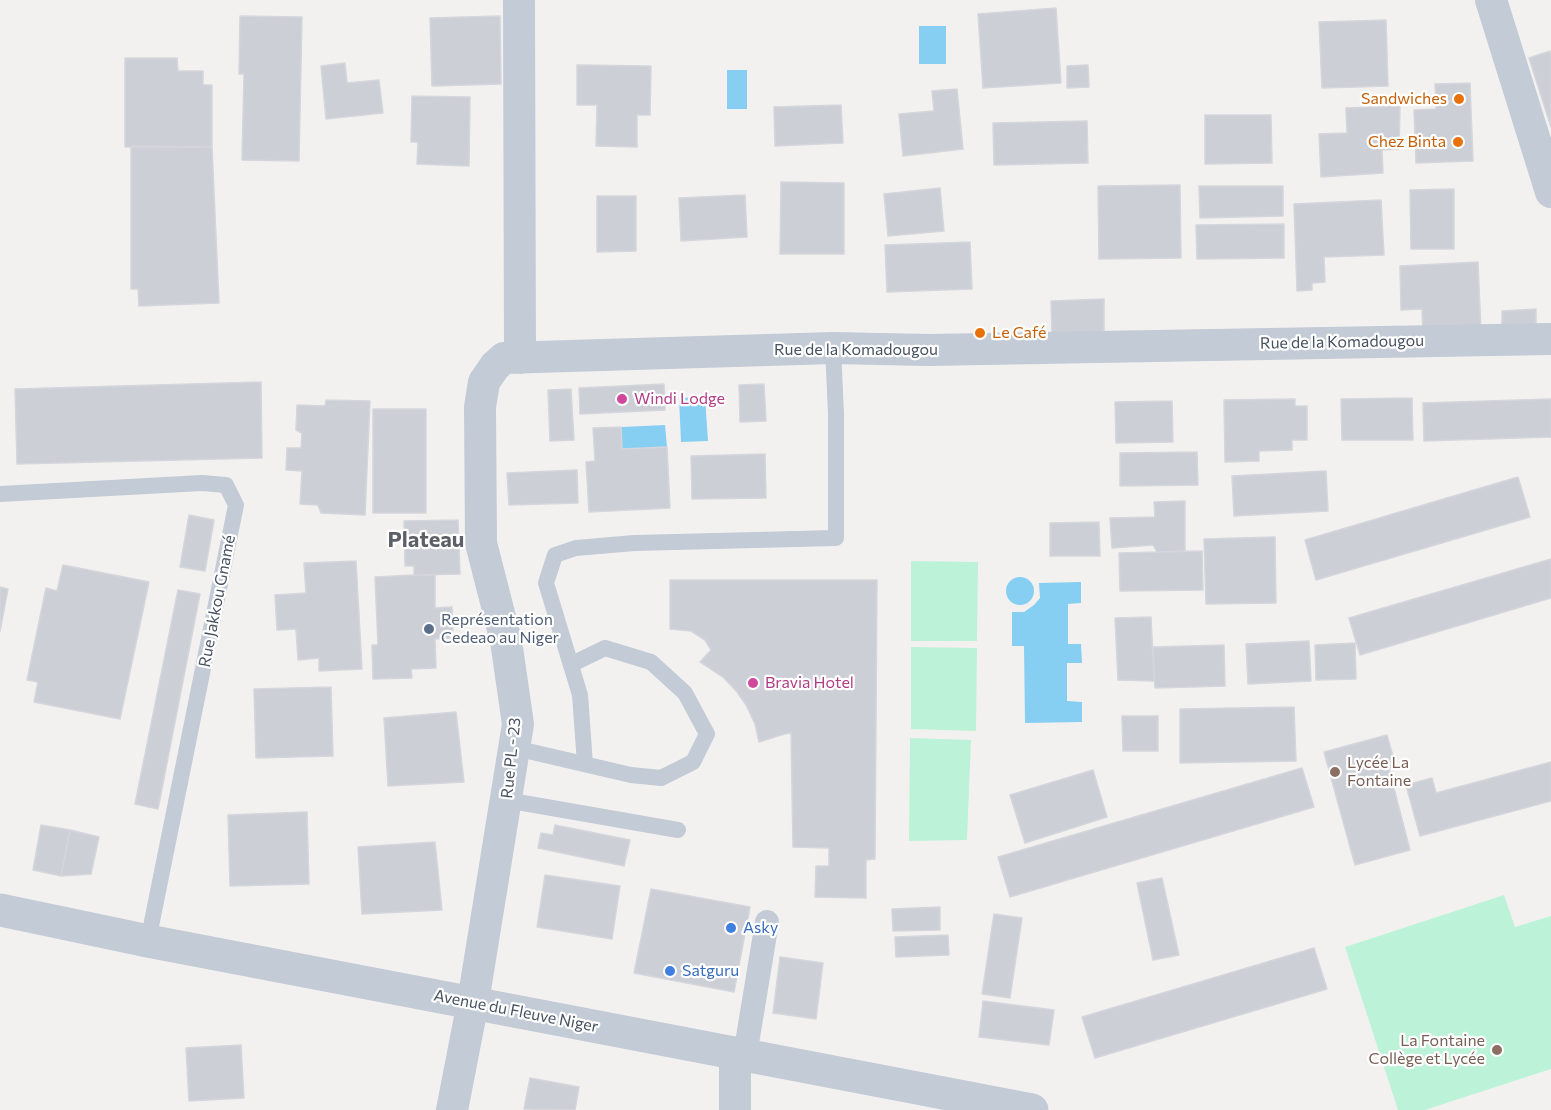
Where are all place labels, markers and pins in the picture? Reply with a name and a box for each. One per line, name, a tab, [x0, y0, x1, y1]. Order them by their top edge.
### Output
place label: Sandwiches	[1361, 89, 1447, 109]
marker: Sandwiches	[1452, 92, 1466, 106]
place label: Chez Binta	[1368, 132, 1446, 152]
marker: Chez Binta	[1451, 135, 1465, 149]
place label: Le Café	[992, 323, 1046, 343]
marker: Le Café	[973, 326, 987, 340]
place label: Windi Lodge	[634, 389, 725, 409]
marker: Windi Lodge	[615, 392, 629, 406]
place label: Représentation Cedeao au Niger	[441, 610, 559, 648]
marker: Représentation Cedeao au Niger	[422, 622, 436, 636]
place label: Bravia Hotel	[765, 673, 854, 693]
marker: Bravia Hotel	[746, 676, 760, 690]
place label: Lycée La Fontaine	[1347, 753, 1411, 791]
marker: Lycée La Fontaine	[1328, 765, 1342, 779]
place label: Asky	[743, 918, 778, 938]
marker: Asky	[724, 921, 738, 935]
place label: Satguru	[682, 961, 739, 981]
marker: Satguru	[663, 964, 677, 978]
place label: La Fontaine Collège et Lycée	[1368, 1031, 1485, 1069]
marker: La Fontaine Collège et Lycée	[1490, 1043, 1504, 1057]

